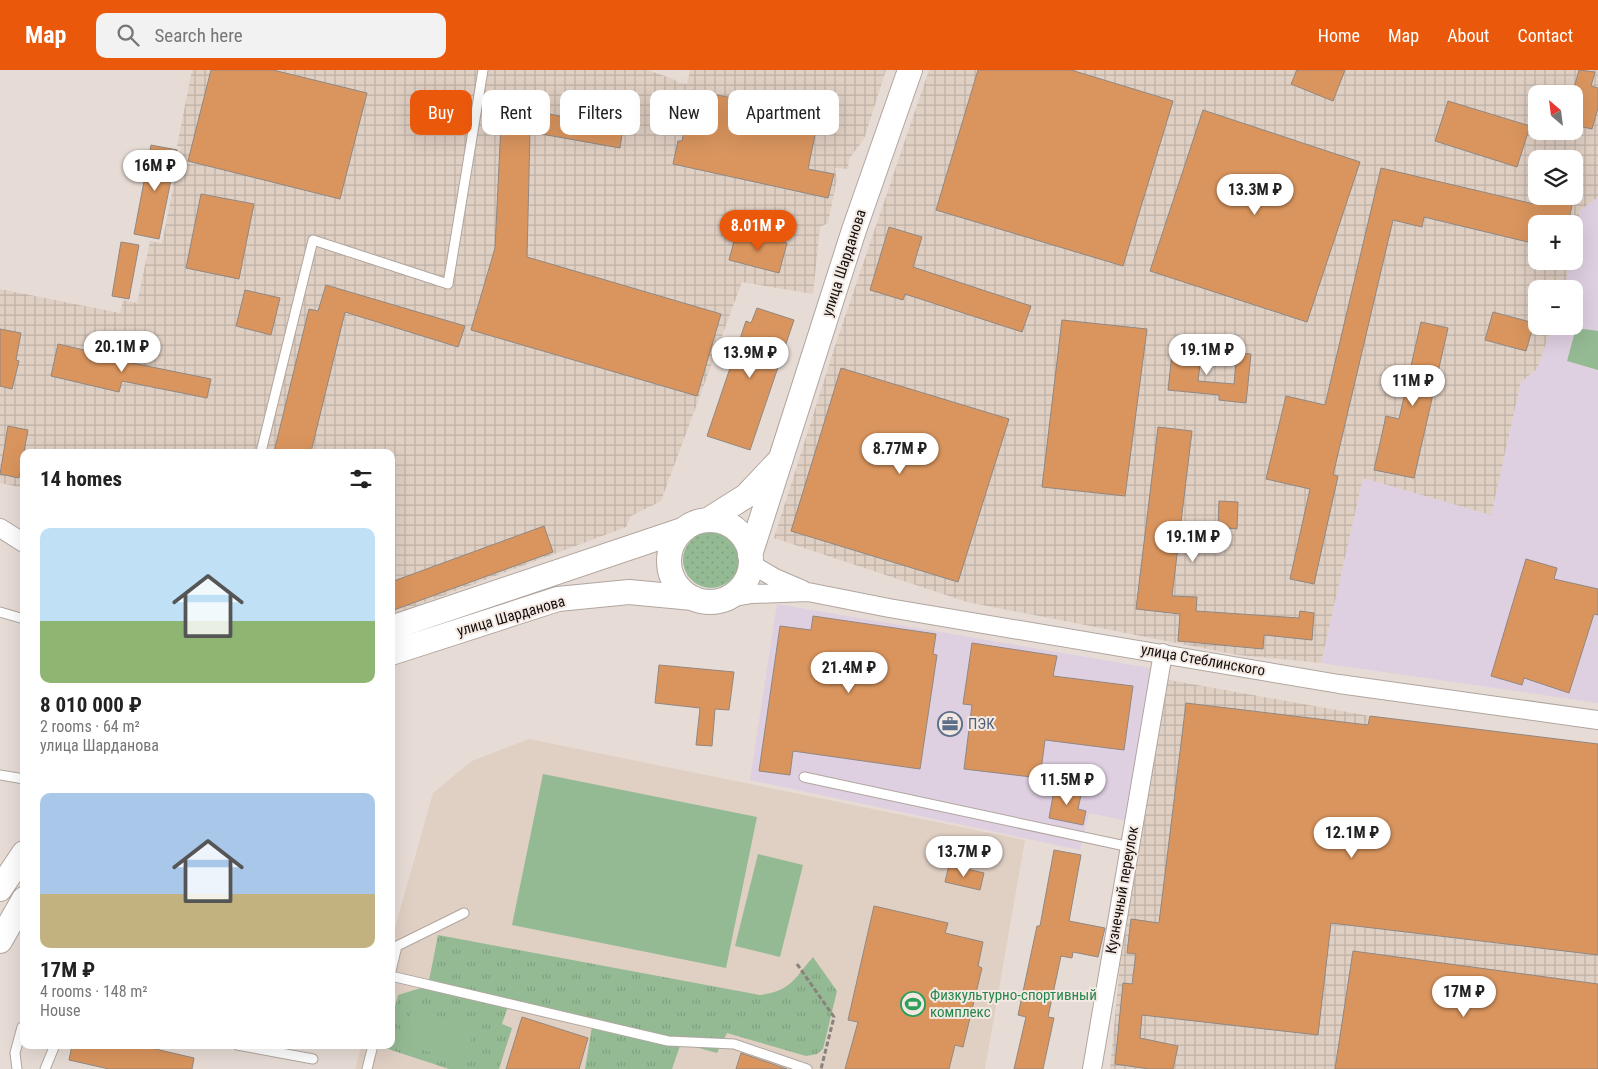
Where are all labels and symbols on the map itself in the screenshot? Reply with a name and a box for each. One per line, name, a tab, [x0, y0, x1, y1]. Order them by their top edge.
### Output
north arrow	[1528, 85, 1582, 140]
pin: 16M ₽	[120, 150, 190, 192]
pin: 13.3M ₽	[1209, 174, 1301, 216]
street label: улица Шарданова	[818, 207, 870, 319]
pin: 8.01M ₽	[712, 210, 804, 252]
pin: 20.1M ₽	[76, 330, 168, 373]
pin: 19.1M ₽	[1161, 334, 1253, 376]
pin: 13.9M ₽	[704, 336, 796, 379]
pin: 11M ₽	[1378, 364, 1448, 407]
pin: 8.77M ₽	[854, 432, 946, 475]
pin: 19.1M ₽	[1147, 520, 1239, 563]
street label: улица Шарданова	[455, 592, 567, 640]
street label: улица Стеблинского	[1140, 640, 1266, 680]
pin: 21.4M ₽	[803, 652, 895, 694]
office icon: ПЭК	[937, 711, 963, 737]
place label: ПЭК	[968, 715, 995, 733]
pin: 11.5M ₽	[1021, 764, 1113, 806]
pin: 12.1M ₽	[1306, 816, 1398, 859]
street label: Кузнечный переулок	[1102, 825, 1142, 955]
pin: 13.7M ₽	[918, 836, 1010, 878]
pin: 17M ₽	[1429, 976, 1499, 1018]
place label: Физкультурно-спортивный комплекс	[930, 986, 1097, 1021]
sports icon: Физкультурно-спортивный комплекс	[900, 991, 926, 1017]

